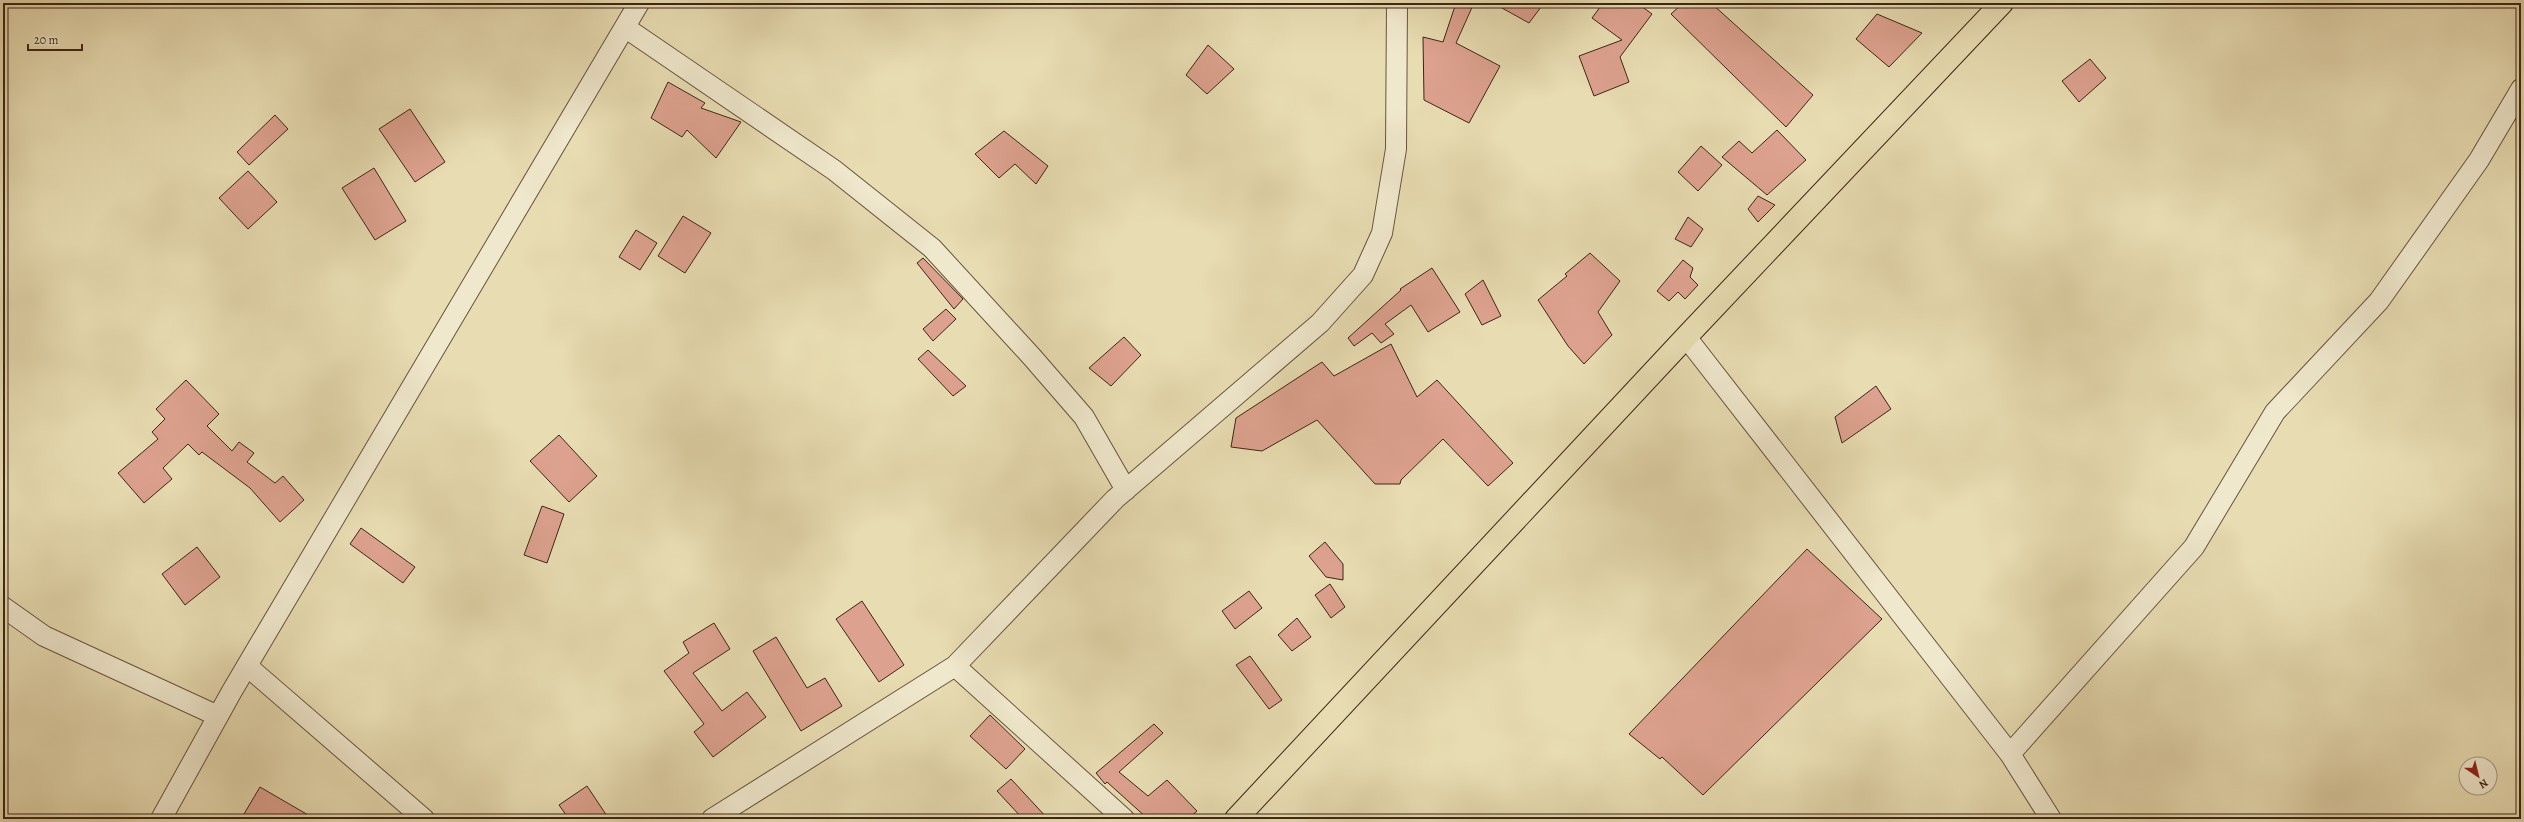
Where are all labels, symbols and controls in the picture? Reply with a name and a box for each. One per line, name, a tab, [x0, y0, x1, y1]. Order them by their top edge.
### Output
scale bar	[28, 26, 82, 52]
text: 20 m	[34, 32, 58, 48]
north arrow	[2458, 756, 2498, 796]
text: N	[2476, 775, 2491, 792]

